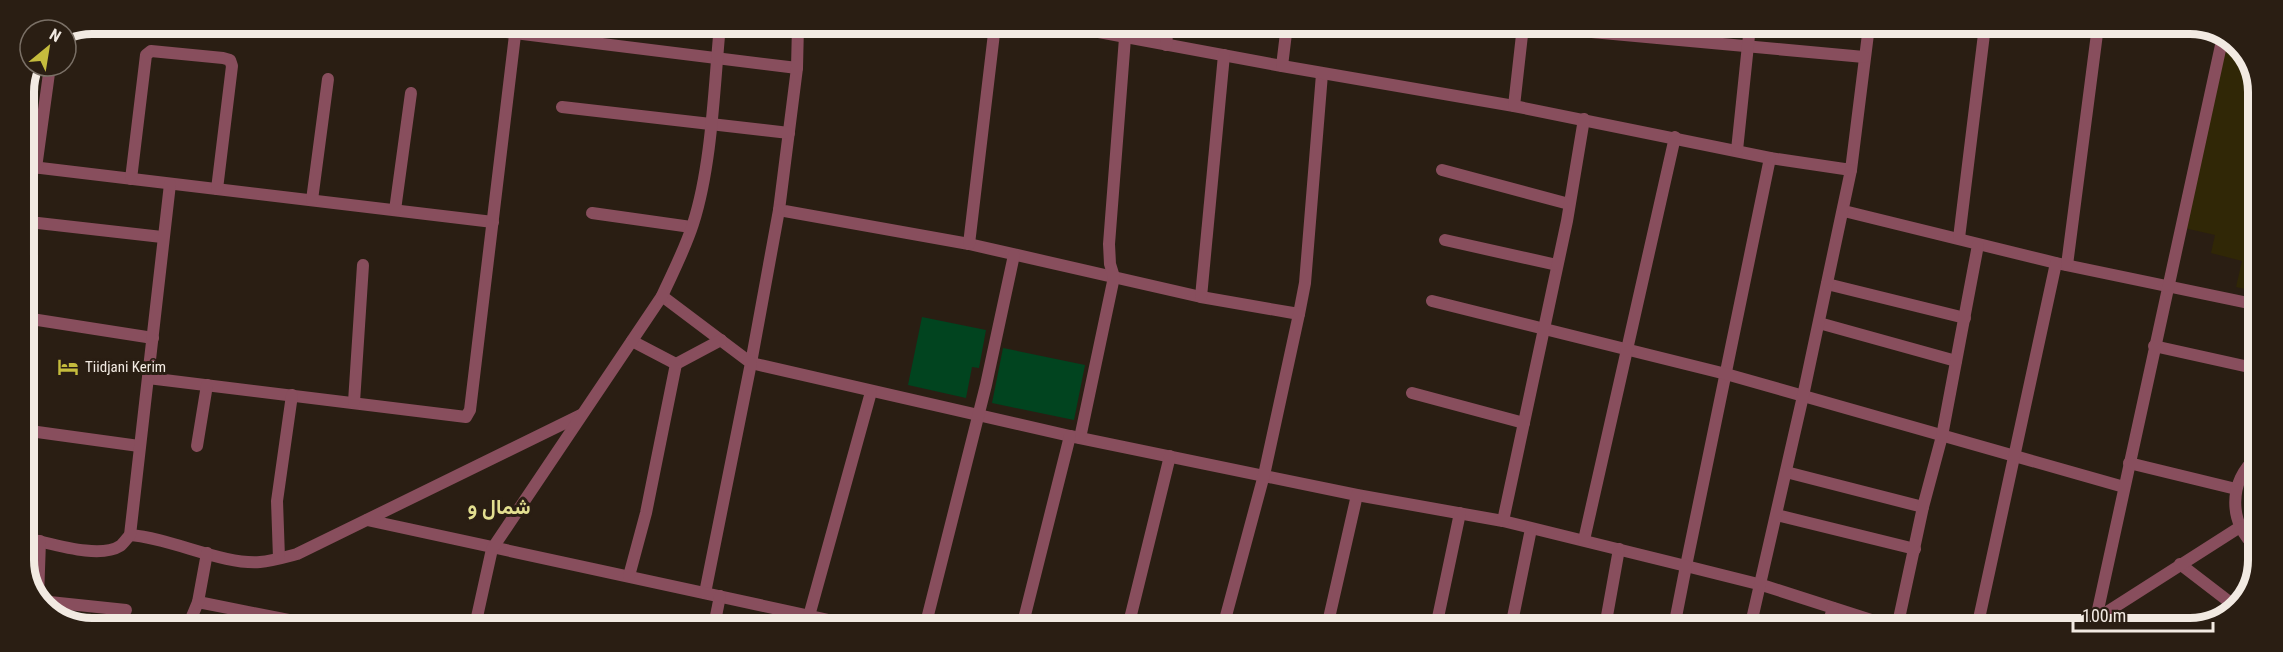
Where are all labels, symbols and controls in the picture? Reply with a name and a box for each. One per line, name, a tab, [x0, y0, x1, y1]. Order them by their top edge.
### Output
north arrow	[18, 18, 78, 78]
text: N	[46, 25, 64, 46]
hotel icon: Tiidjani Kerim	[56, 355, 80, 379]
place label: Tiidjani Kerim	[85, 358, 166, 376]
district label: شمال و	[467, 495, 531, 520]
scale bar	[2073, 595, 2212, 633]
text: 100 m	[2082, 605, 2126, 626]

